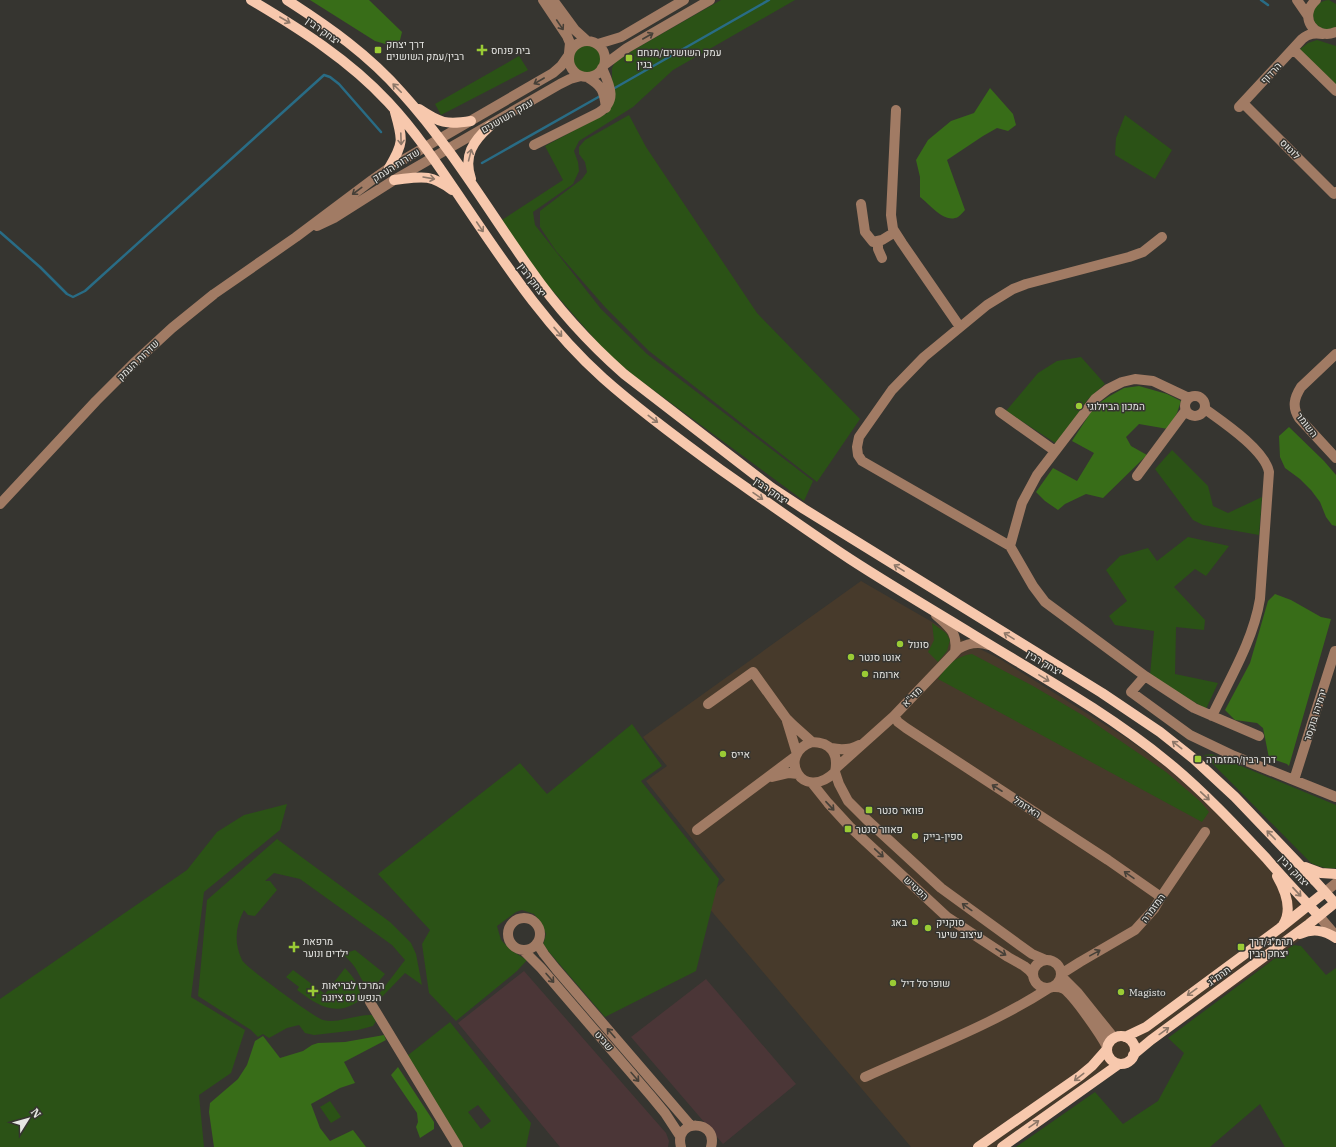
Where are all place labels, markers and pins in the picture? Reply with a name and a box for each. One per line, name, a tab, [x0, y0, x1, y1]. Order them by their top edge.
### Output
place label: דרך יצחק רבין/עמק השושנים	[386, 38, 464, 63]
marker: בית פנחס	[476, 44, 488, 56]
place label: בית פנחס	[491, 44, 531, 57]
marker: דרך יצחק רבין/עמק השושנים	[373, 45, 383, 55]
place label: עמק השושנים/מנחם בגין	[637, 46, 721, 71]
marker: עמק השושנים/מנחם בגין	[624, 53, 634, 63]
place label: המכון הביולוגי	[1087, 400, 1145, 413]
marker: המכון הביולוגי	[1074, 401, 1084, 411]
place label: סונול	[908, 638, 929, 651]
marker: סונול	[895, 639, 905, 649]
place label: אוטו סנטר	[859, 651, 901, 664]
marker: אוטו סנטר	[846, 652, 856, 662]
place label: ארומה	[873, 668, 900, 681]
marker: ארומה	[860, 669, 870, 679]
place label: אייס	[731, 748, 750, 761]
marker: אייס	[718, 749, 728, 759]
place label: דרך רבין/המזמרה	[1206, 753, 1276, 766]
marker: דרך רבין/המזמרה	[1193, 754, 1203, 764]
place label: פוואר סנטר	[877, 804, 924, 817]
marker: פוואר סנטר	[864, 805, 874, 815]
place label: פאוור סנטר	[856, 823, 903, 836]
marker: פאוור סנטר	[843, 824, 853, 834]
place label: ספין-בייק	[923, 830, 963, 843]
marker: ספין-בייק	[910, 831, 920, 841]
place label: באג	[891, 916, 908, 929]
place label: סוקניק עיצוב שיער	[936, 916, 982, 941]
marker: באג	[910, 917, 920, 927]
marker: סוקניק עיצוב שיער	[923, 923, 933, 933]
place label: מרפאת ילדים ונוער	[303, 935, 348, 960]
place label: תרמ״ג/דרך יצחק רבין	[1249, 935, 1292, 960]
marker: מרפאת ילדים ונוער	[288, 941, 300, 953]
marker: תרמ״ג/דרך יצחק רבין	[1236, 942, 1246, 952]
place label: שופרסל דיל	[901, 977, 950, 990]
marker: שופרסל דיל	[888, 978, 898, 988]
place label: המרכז לבריאות הנפש נס ציונה	[322, 979, 384, 1004]
marker: המרכז לבריאות הנפש נס ציונה	[307, 985, 319, 997]
place label: Magisto	[1129, 986, 1166, 999]
marker: Magisto	[1116, 987, 1126, 997]

